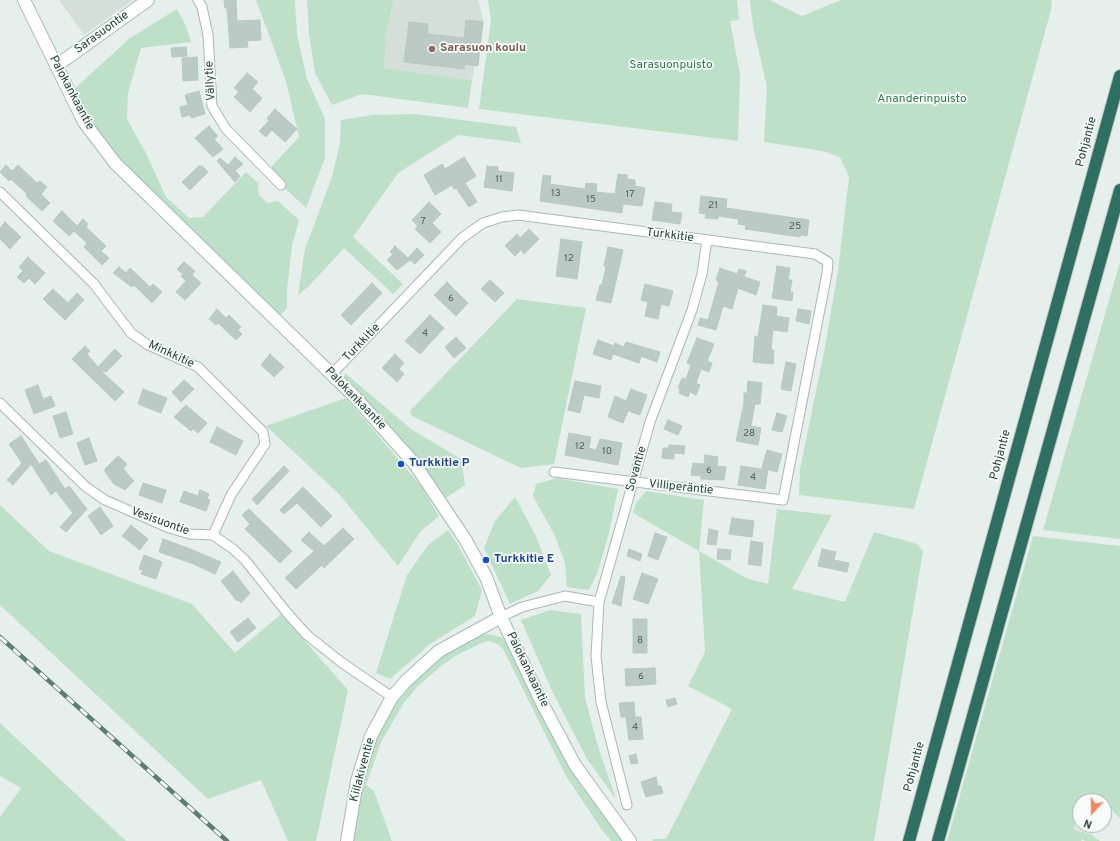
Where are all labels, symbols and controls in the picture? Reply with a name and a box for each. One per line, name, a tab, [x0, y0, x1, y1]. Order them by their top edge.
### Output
street label: Sarasuontie	[72, 8, 132, 58]
place label: Sarasuon koulu	[440, 42, 526, 56]
marker: Sarasuon koulu	[427, 44, 437, 54]
street label: Palokankaantie	[45, 53, 97, 133]
park label: Sarasuonpuisto	[629, 59, 713, 73]
street label: Vällytie	[203, 61, 219, 101]
park label: Ananderinpuisto	[877, 93, 967, 107]
street label: Pohjantie	[1073, 115, 1101, 169]
house number: 11	[495, 174, 503, 186]
house number: 13	[551, 188, 561, 200]
house number: 17	[626, 189, 634, 201]
house number: 15	[586, 194, 596, 206]
house number: 21	[708, 200, 718, 212]
house number: 7	[420, 216, 426, 228]
house number: 25	[789, 221, 801, 233]
street label: Turkkitie	[646, 226, 694, 246]
house number: 12	[564, 253, 574, 265]
house number: 6	[448, 293, 454, 305]
street label: Turkkitie	[340, 321, 384, 365]
house number: 4	[422, 328, 428, 340]
street label: Minkkitie	[146, 338, 196, 372]
street label: Palokankaantie	[321, 364, 389, 434]
house number: 28	[743, 428, 755, 440]
street label: Pohjantie	[987, 428, 1015, 482]
house number: 12	[575, 441, 585, 453]
street label: Sovantie	[624, 445, 650, 493]
house number: 10	[602, 446, 612, 458]
place label: Turkkitie P	[409, 457, 470, 471]
marker: Turkkitie P	[396, 459, 406, 469]
house number: 6	[706, 465, 712, 477]
house number: 4	[750, 472, 756, 484]
street label: Villiperäntie	[648, 477, 714, 499]
street label: Vesisuontie	[129, 505, 191, 539]
place label: Turkkitie E	[494, 553, 554, 567]
marker: Turkkitie E	[481, 555, 491, 565]
street label: Palokankaantie	[503, 630, 551, 710]
house number: 8	[637, 635, 643, 647]
house number: 6	[638, 671, 644, 683]
house number: 4	[632, 722, 638, 734]
street label: Kiilakiventie	[348, 736, 378, 804]
street label: Pohjantie	[901, 740, 929, 794]
north arrow	[1072, 793, 1112, 833]
text: N	[1082, 815, 1094, 831]

